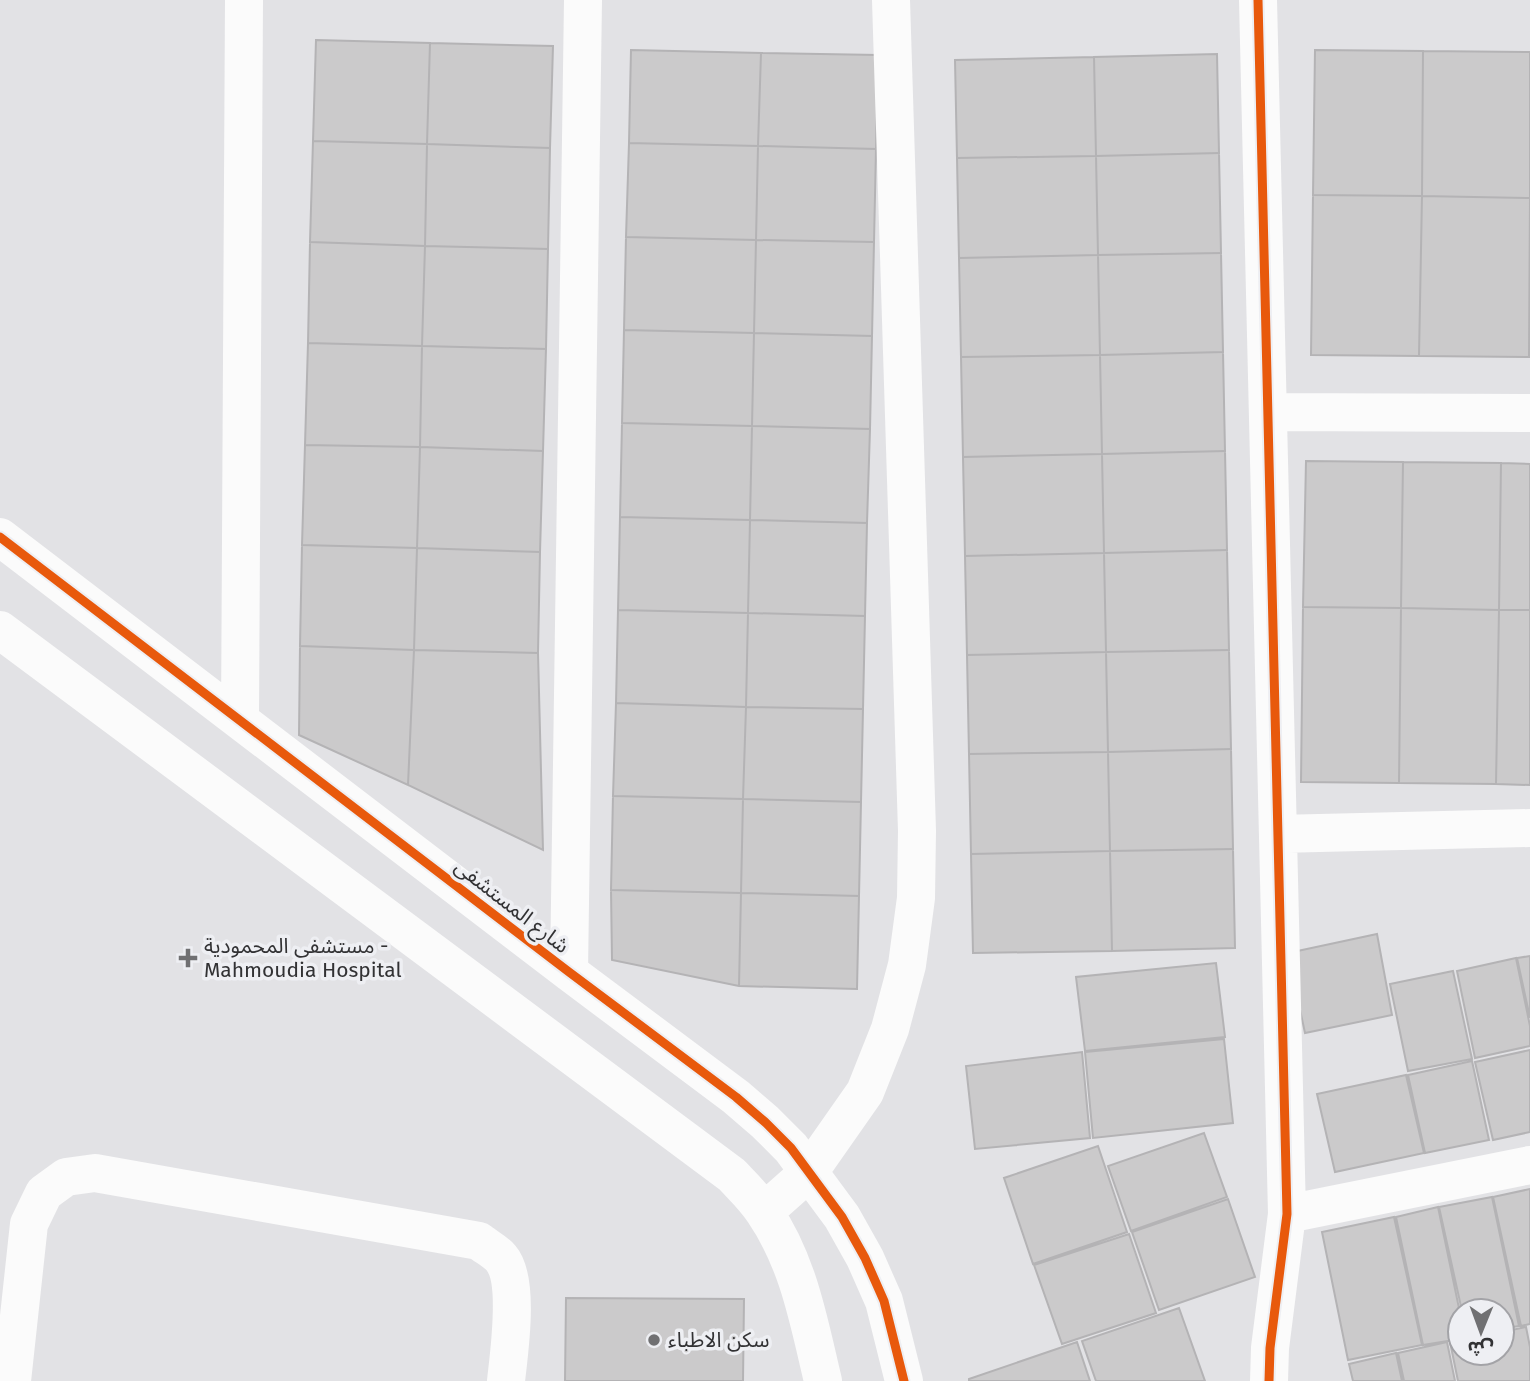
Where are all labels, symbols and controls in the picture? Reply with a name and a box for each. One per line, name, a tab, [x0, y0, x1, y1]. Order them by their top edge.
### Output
street label: شارع المستشفى	[448, 853, 575, 960]
place label: مستشفى المحمودية - Mahmoudia Hospital	[204, 933, 402, 983]
marker: مستشفى المحمودية - Mahmoudia Hospital	[178, 948, 198, 968]
north arrow	[1446, 1297, 1516, 1367]
place label: سكن الاطباء	[668, 1327, 769, 1353]
marker: سكن الاطباء	[646, 1332, 662, 1348]
text: ش	[1467, 1337, 1494, 1360]

